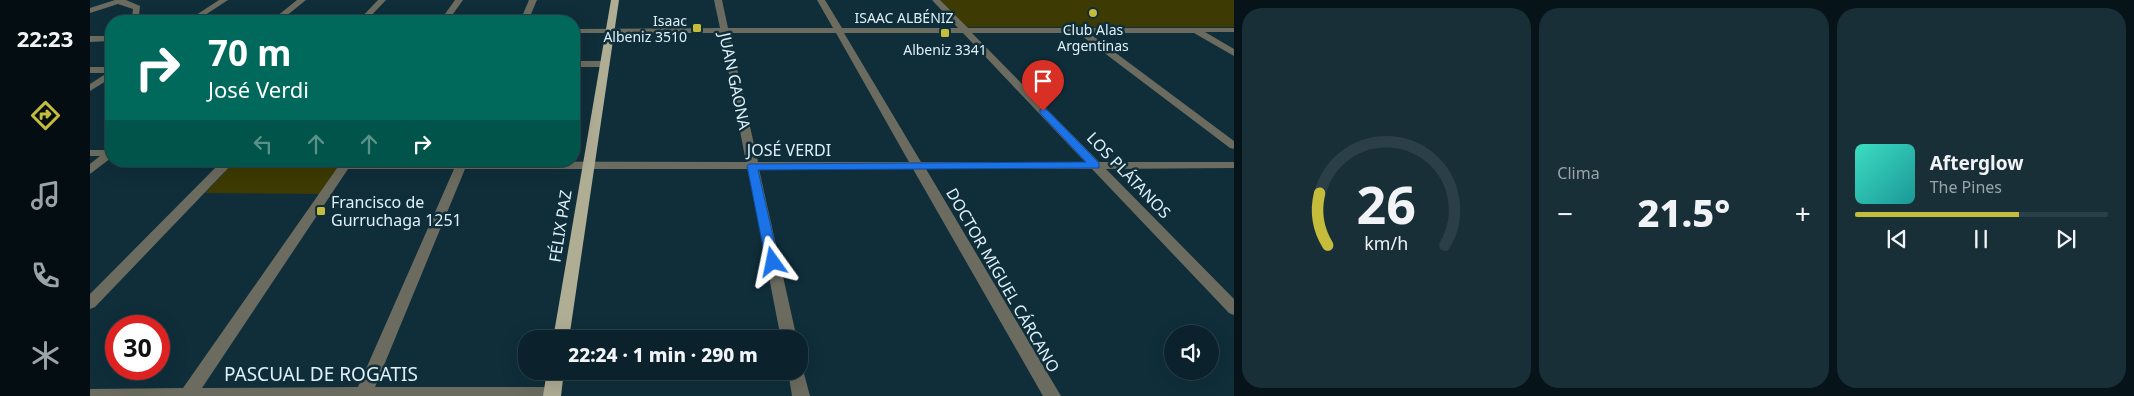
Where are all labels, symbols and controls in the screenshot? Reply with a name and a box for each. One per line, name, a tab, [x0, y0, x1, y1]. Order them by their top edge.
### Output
marker: Club Alas Argentinas	[1087, 7, 1099, 19]
street label: ISAAC ALBÉNIZ	[854, 8, 954, 27]
place label: Isaac Albeniz 3510	[603, 11, 687, 46]
place label: Club Alas Argentinas	[1057, 20, 1129, 55]
marker: Isaac Albeniz 3510	[691, 22, 703, 34]
text: 22:23	[17, 23, 73, 53]
marker: Albeniz 3341	[939, 27, 951, 39]
street label: JUAN GAONA	[714, 28, 756, 132]
text: 70 m	[208, 29, 291, 76]
icon: right	[125, 35, 190, 100]
place label: Albeniz 3341	[903, 40, 987, 59]
pin	[1022, 60, 1064, 111]
icon: arrive	[1029, 67, 1057, 95]
text: José Verdi	[208, 74, 309, 104]
icon: directions	[28, 98, 63, 133]
street label: LOS PLÁTANOS	[1082, 127, 1176, 223]
icon: left	[249, 130, 277, 158]
icon: ahead	[302, 130, 330, 158]
icon: ahead	[355, 130, 383, 158]
icon: right	[408, 130, 436, 158]
street label: JOSÉ VERDI	[745, 139, 831, 161]
text: Afterglow	[1930, 150, 2023, 176]
text: Clima	[1557, 162, 1600, 184]
text: 26	[1357, 168, 1416, 239]
text: The Pines	[1930, 176, 2002, 198]
icon: music	[28, 178, 63, 213]
street label: DOCTOR MIGUEL CÁRCANO	[941, 184, 1065, 376]
text: 21.5°	[1638, 186, 1730, 238]
street label: FÉLIX PAZ	[543, 188, 577, 264]
place label: Francisco de Gurruchaga 1251	[331, 191, 462, 231]
text: −	[1557, 194, 1573, 232]
text: +	[1795, 194, 1811, 232]
marker: Francisco de Gurruchaga 1251	[315, 205, 327, 217]
icon: previous	[1883, 225, 1911, 253]
icon: pause	[1967, 225, 1995, 253]
icon: next	[2052, 225, 2080, 253]
text: km/h	[1365, 231, 1409, 255]
position arrow	[746, 235, 798, 287]
icon: phone	[28, 258, 63, 293]
speed limit sign: 30	[105, 315, 170, 380]
map controls	[1164, 325, 1219, 380]
button: sound	[1164, 325, 1219, 380]
icon: climate	[28, 338, 63, 373]
text: 22:24 · 1 min · 290 m	[568, 342, 758, 368]
street label: PASCUAL DE ROGATIS	[224, 361, 418, 387]

